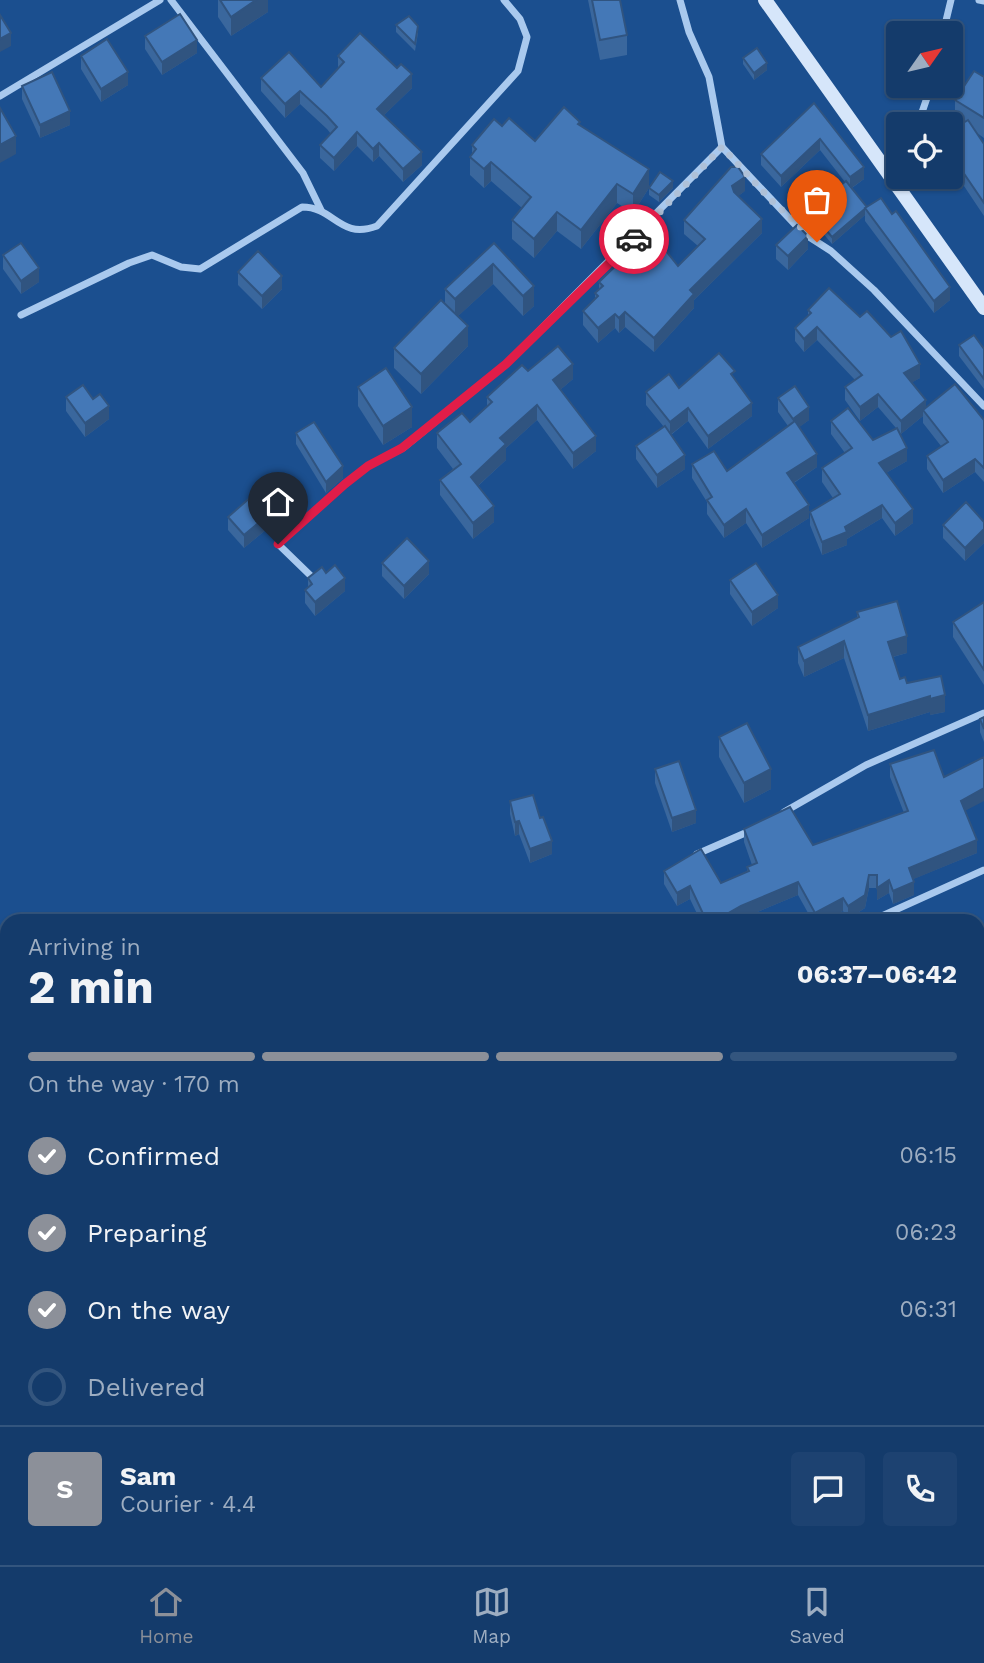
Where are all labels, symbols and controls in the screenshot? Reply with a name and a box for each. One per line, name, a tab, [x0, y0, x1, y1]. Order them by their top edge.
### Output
north arrow	[886, 21, 962, 98]
map controls	[886, 21, 963, 189]
button: locate	[886, 112, 963, 189]
pin	[787, 170, 847, 242]
icon: bag	[798, 181, 836, 219]
courier	[599, 204, 669, 274]
icon: car	[615, 220, 653, 258]
pin	[248, 472, 308, 544]
icon: home	[259, 483, 297, 521]
text: Arriving in	[28, 934, 141, 961]
text: 06:37–06:42	[797, 959, 957, 989]
text: 2 min	[28, 960, 154, 1014]
text: On the way · 170 m	[28, 1071, 240, 1098]
icon: check	[28, 1137, 66, 1175]
text: Confirmed	[87, 1141, 220, 1171]
text: 06:15	[900, 1142, 957, 1169]
icon: check	[28, 1214, 66, 1252]
text: Preparing	[87, 1218, 207, 1248]
text: 06:23	[895, 1219, 957, 1246]
icon: check	[28, 1291, 66, 1329]
text: On the way	[87, 1295, 230, 1325]
text: 06:31	[900, 1296, 957, 1323]
text: Delivered	[87, 1372, 206, 1402]
button: chat	[791, 1452, 865, 1526]
button: phone	[883, 1452, 957, 1526]
text: Sam	[120, 1461, 176, 1491]
text: S	[57, 1474, 73, 1504]
text: Courier · 4.4	[120, 1491, 256, 1518]
tab: Home	[139, 1583, 194, 1648]
tab: Map	[472, 1583, 511, 1648]
tab: Saved	[789, 1583, 845, 1648]

